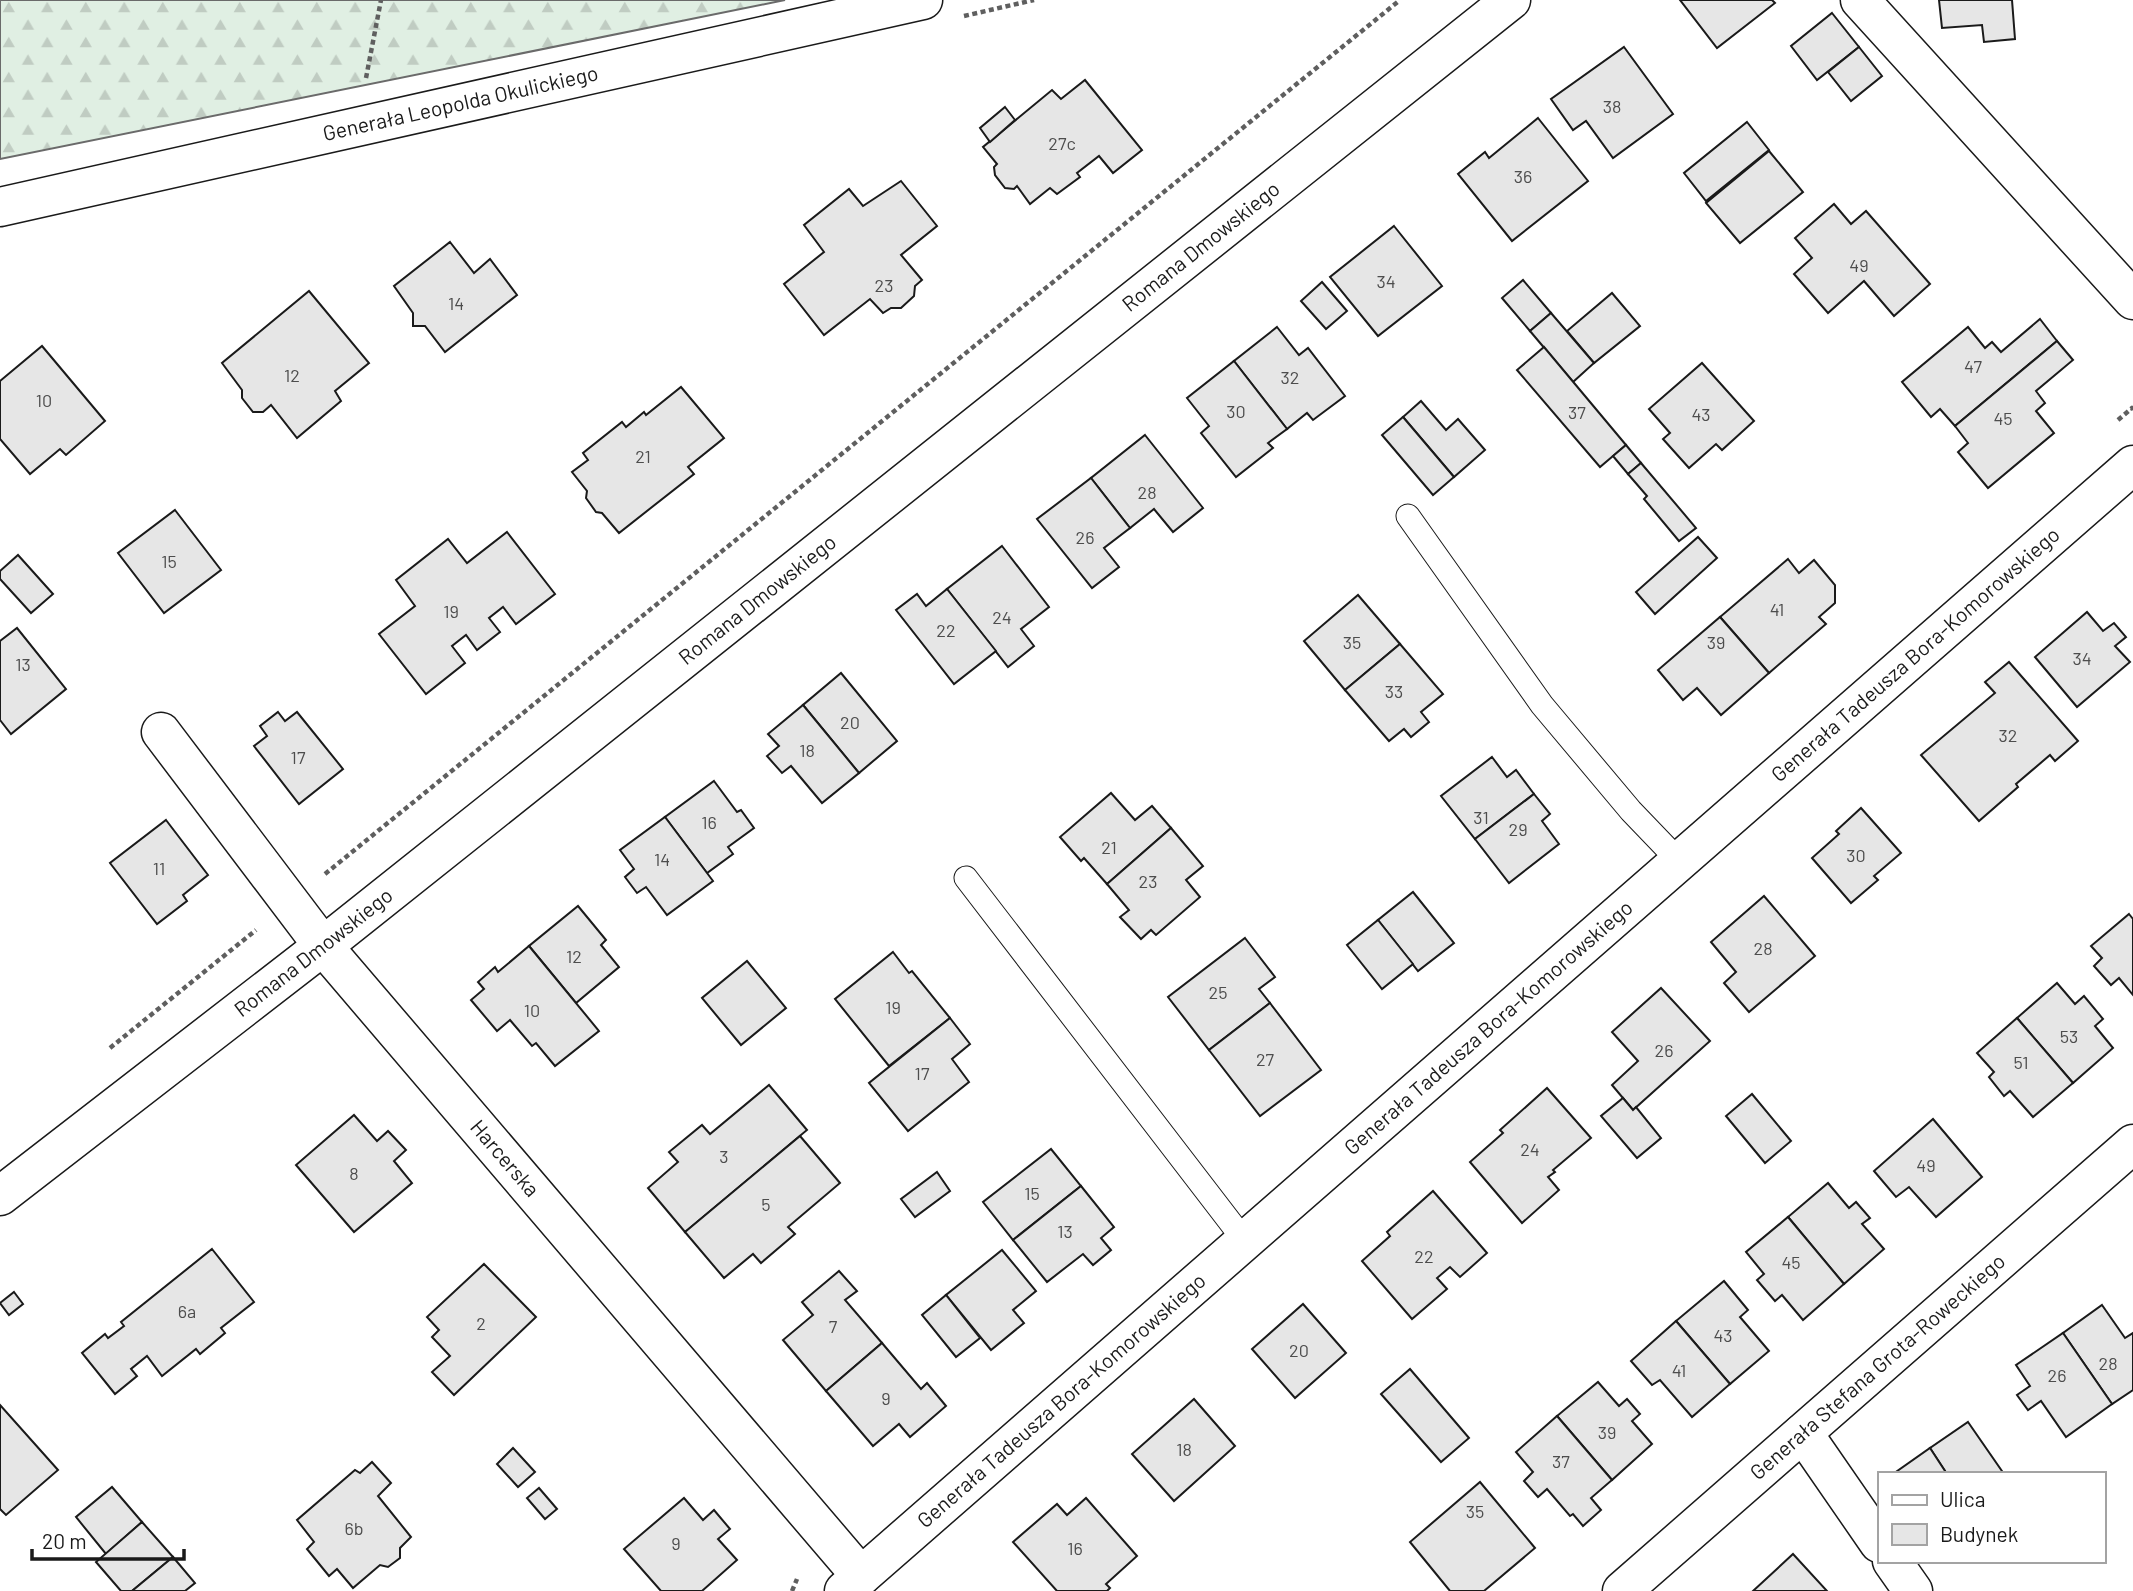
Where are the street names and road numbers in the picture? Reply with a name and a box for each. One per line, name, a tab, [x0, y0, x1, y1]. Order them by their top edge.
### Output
street label: Generała Leopolda Okulickiego	[320, 59, 600, 145]
street label: Romana Dmowskiego	[1116, 175, 1284, 316]
street label: Generała Tadeusza Bora-Komorowskiego	[1765, 521, 2064, 786]
street label: Romana Dmowskiego	[673, 528, 840, 669]
street label: Romana Dmowskiego	[229, 882, 397, 1021]
street label: Generała Tadeusza Bora-Komorowskiego	[1338, 894, 1637, 1159]
street label: Harcerska	[466, 1114, 545, 1201]
street label: Generała Stefana Grota-Roweckiego	[1744, 1248, 2010, 1484]
street label: Generała Tadeusza Bora-Komorowskiego	[911, 1267, 1210, 1532]

